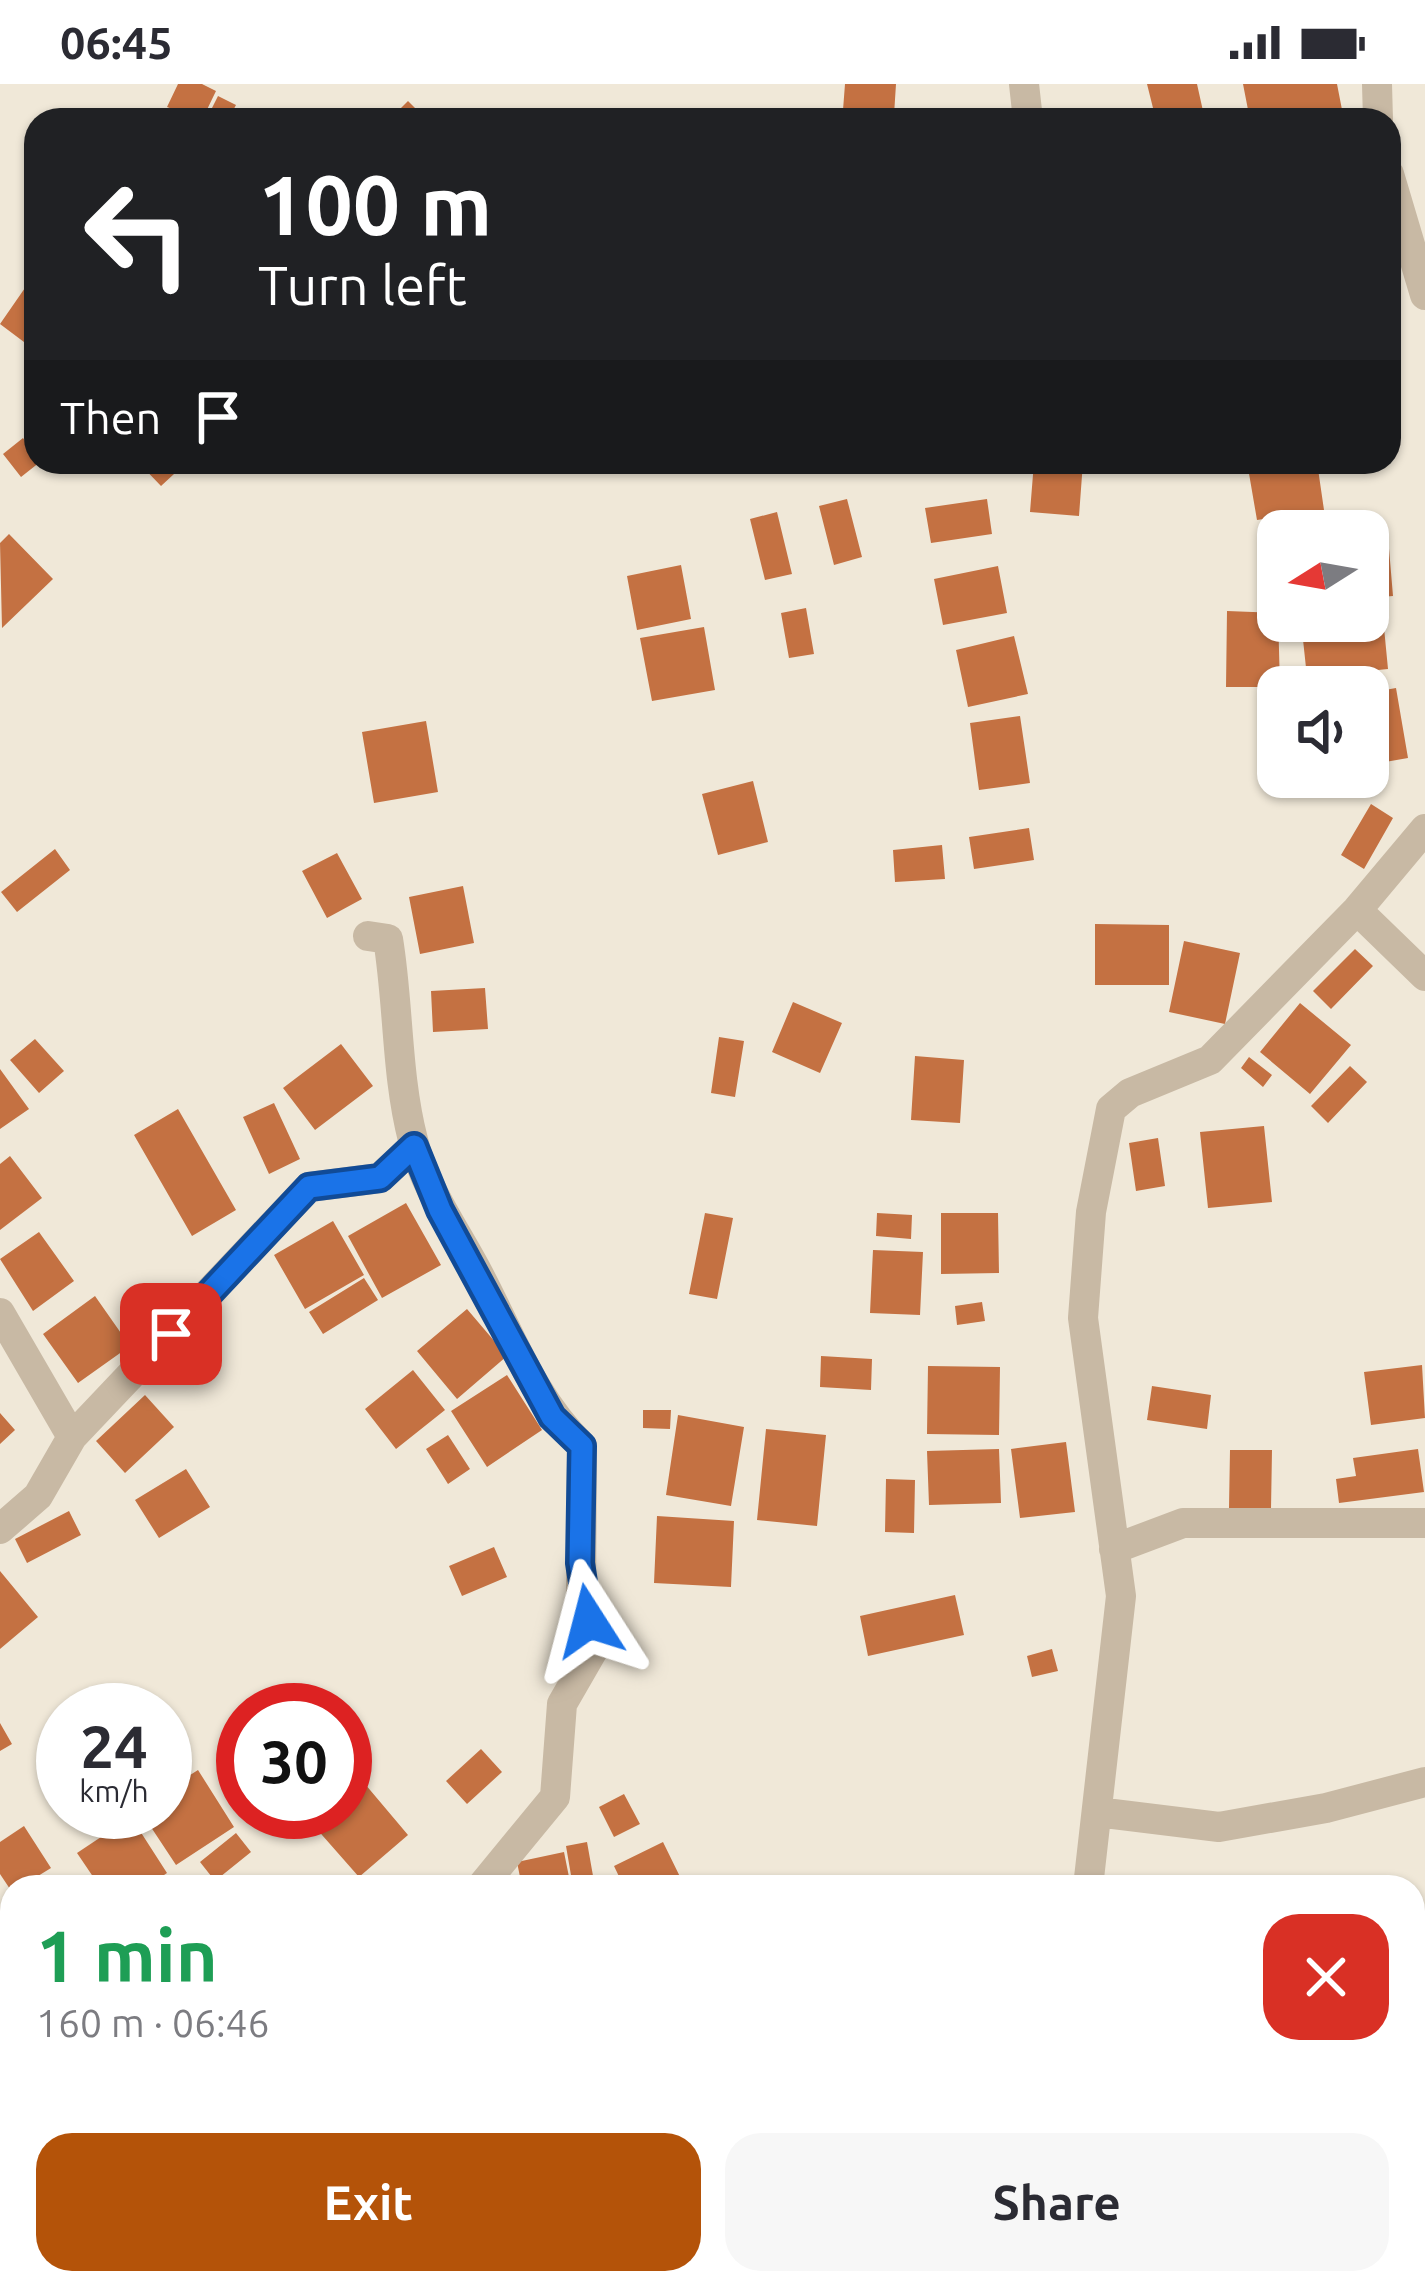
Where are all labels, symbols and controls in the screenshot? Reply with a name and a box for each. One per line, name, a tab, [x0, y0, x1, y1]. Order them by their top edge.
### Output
text: 06:45	[60, 17, 173, 68]
icon: left	[60, 156, 216, 312]
text: 100 m	[258, 157, 492, 251]
text: Turn left	[258, 255, 467, 315]
icon: arrive	[185, 384, 251, 450]
text: Then	[60, 392, 161, 443]
north arrow	[1257, 510, 1389, 642]
map controls	[1257, 510, 1389, 798]
button: sound	[1257, 666, 1389, 798]
pin	[120, 1283, 222, 1385]
icon: arrive	[138, 1301, 204, 1367]
position arrow	[526, 1558, 652, 1684]
speed limit sign: 30	[216, 1683, 372, 1839]
text: 24	[80, 1712, 148, 1779]
text: km/h	[79, 1774, 149, 1808]
button: close	[1263, 1914, 1389, 2040]
text: 1 min	[36, 1915, 218, 1996]
text: 160 m · 06:46	[36, 2001, 270, 2044]
button: Exit	[36, 2133, 701, 2271]
button: Share	[725, 2133, 1389, 2271]

